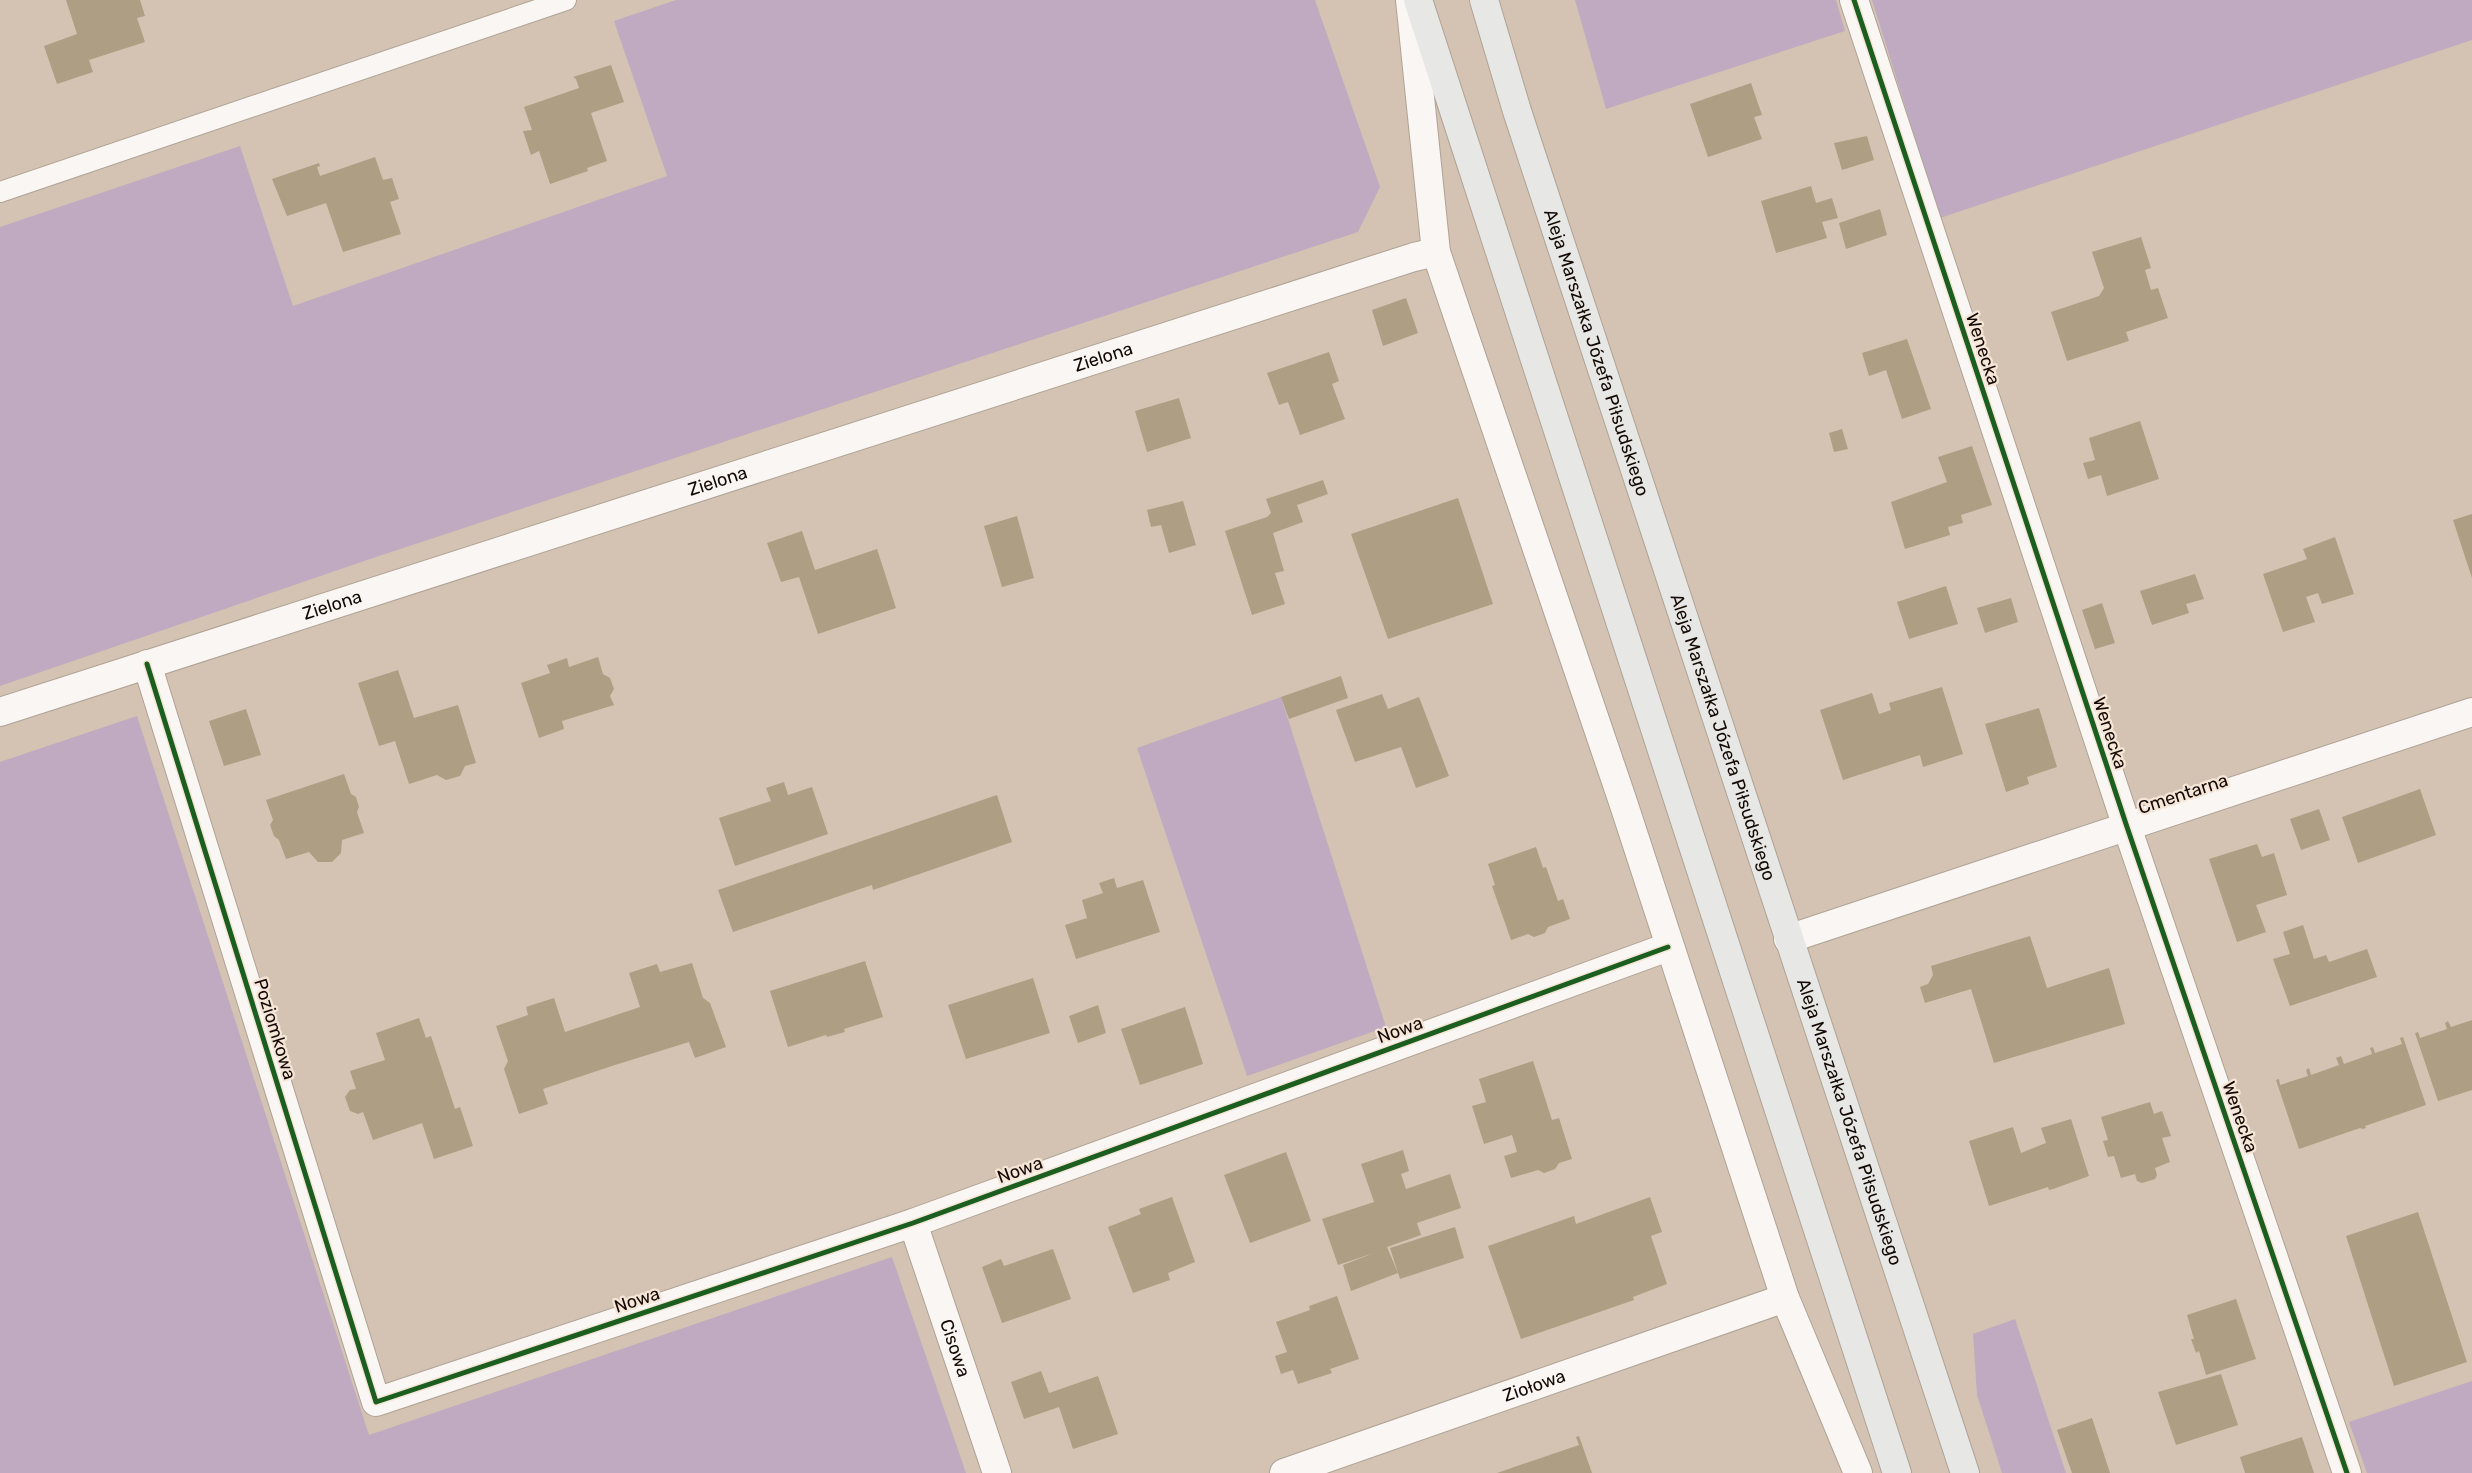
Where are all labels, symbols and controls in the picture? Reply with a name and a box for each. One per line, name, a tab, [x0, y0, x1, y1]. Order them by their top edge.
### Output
street label: Aleja Marszałka Józefa Piłsudskiego	[1539, 206, 1654, 499]
street label: Wenecka	[1961, 310, 2005, 388]
street label: Zielona	[1071, 337, 1136, 377]
street label: Zielona	[685, 461, 750, 501]
street label: Zielona	[300, 585, 365, 625]
street label: Aleja Marszałka Józefa Piłsudskiego	[1666, 591, 1780, 884]
street label: Wenecka	[2088, 694, 2132, 772]
street label: Cmentarna	[2135, 769, 2231, 819]
street label: Poziomkowa	[249, 976, 301, 1082]
street label: Aleja Marszałka Józefa Piłsudskiego	[1792, 976, 1907, 1268]
street label: Nowa	[1374, 1012, 1426, 1048]
street label: Wenecka	[2218, 1078, 2262, 1156]
street label: Nowa	[994, 1152, 1046, 1188]
street label: Nowa	[611, 1282, 663, 1318]
street label: Cisowa	[935, 1316, 975, 1380]
street label: Ziołowa	[1500, 1365, 1568, 1407]

